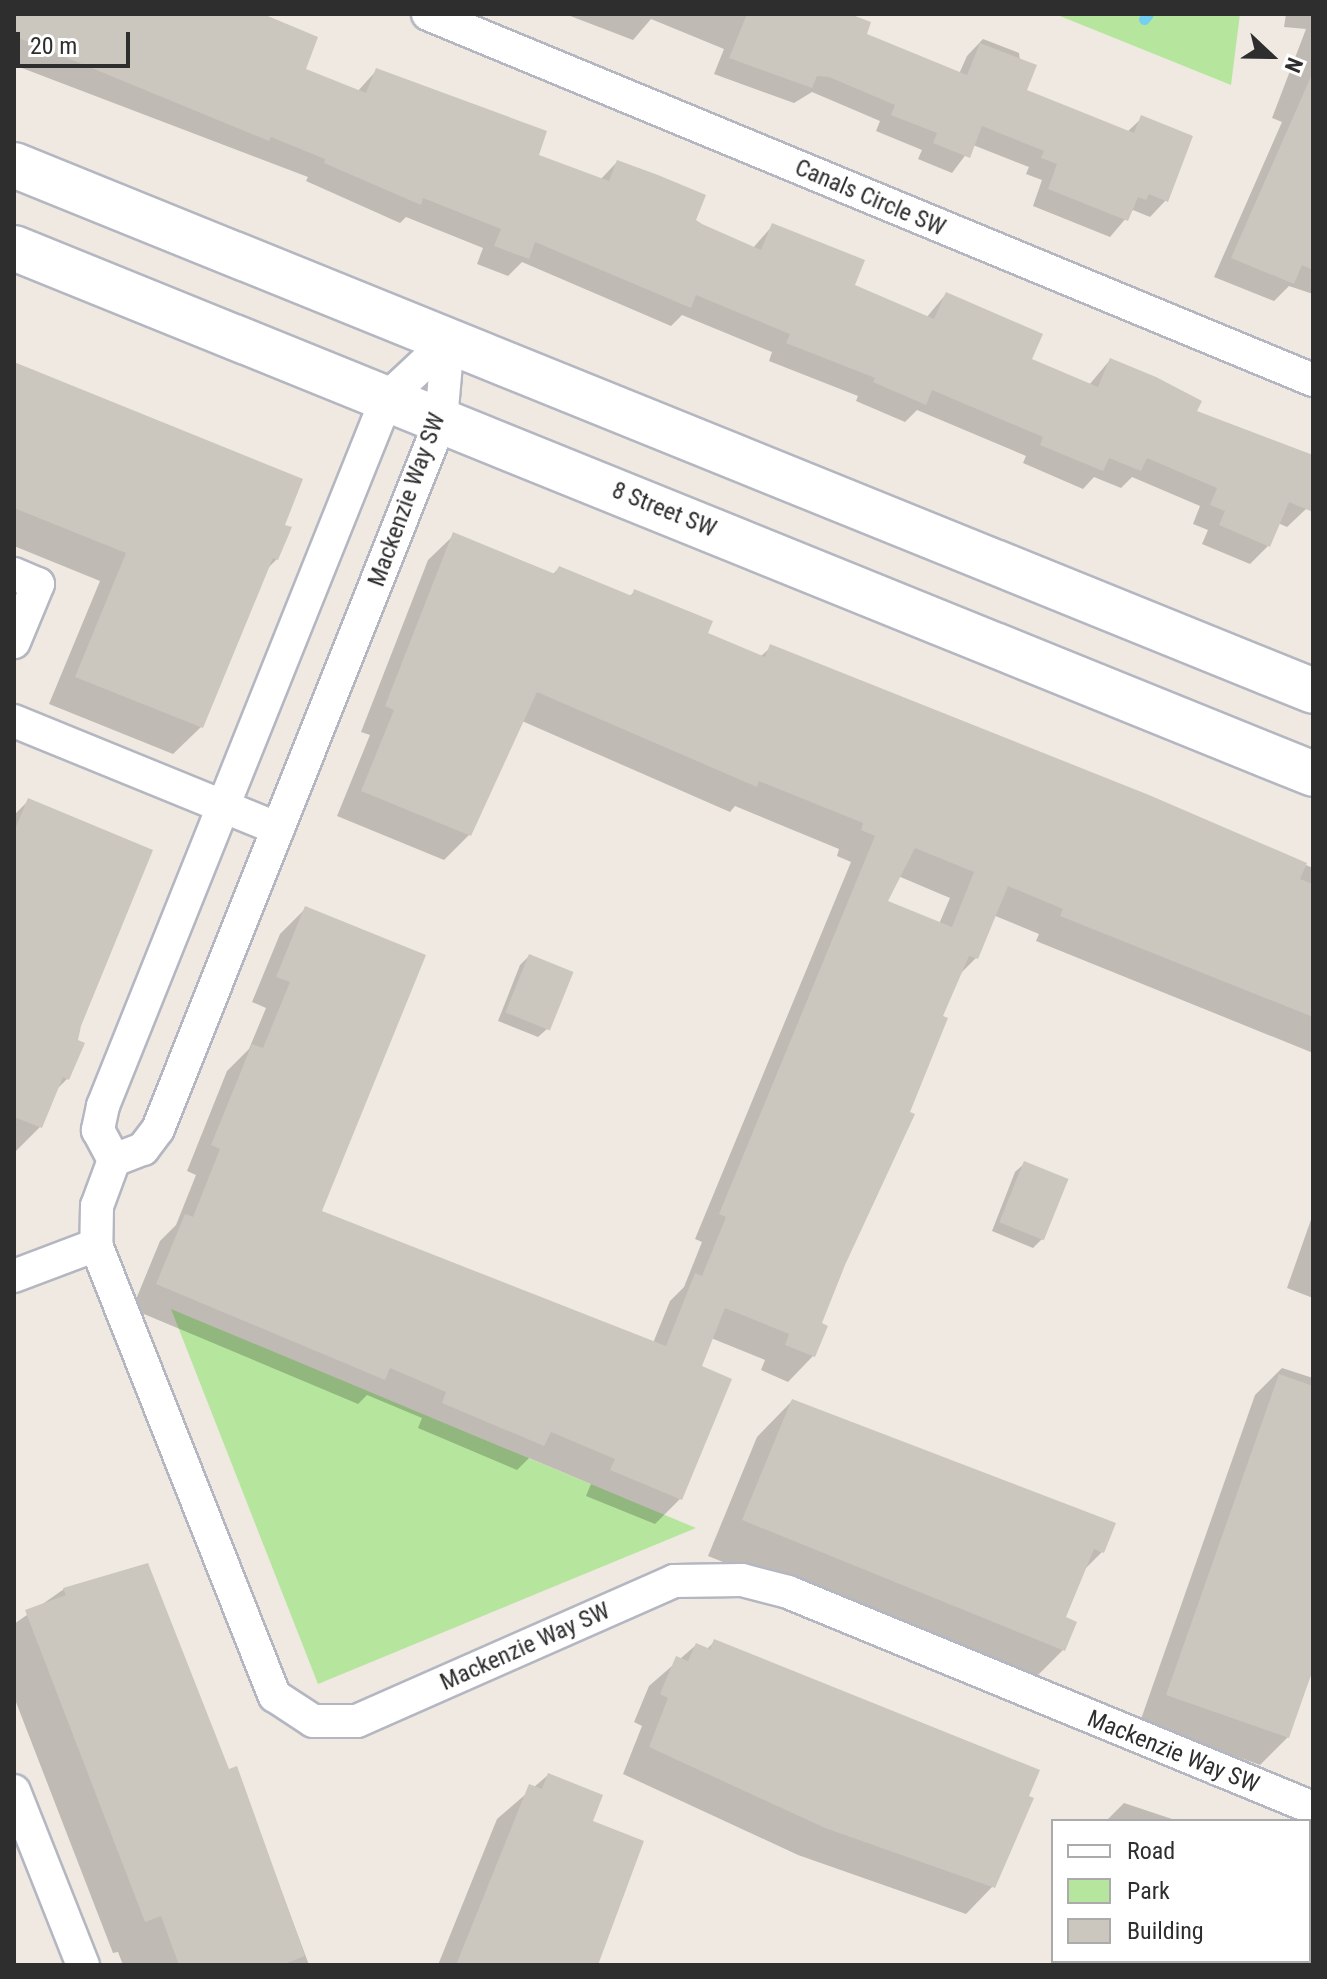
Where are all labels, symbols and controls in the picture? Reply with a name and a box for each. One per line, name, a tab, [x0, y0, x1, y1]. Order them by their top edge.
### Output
scale bar	[20, 16, 134, 66]
north arrow	[1231, 16, 1311, 96]
text: 20 m	[30, 32, 77, 60]
text: N	[1280, 54, 1308, 76]
street label: Canals Circle SW	[791, 153, 949, 243]
street label: Mackenzie Way SW	[362, 409, 452, 591]
street label: 8 Street SW	[608, 476, 720, 544]
street label: Mackenzie Way SW	[436, 1597, 614, 1697]
street label: Mackenzie Way SW	[1083, 1704, 1263, 1800]
legend	[1051, 1819, 1311, 1963]
text: Road	[1127, 1837, 1175, 1865]
text: Park	[1127, 1877, 1170, 1905]
text: Building	[1127, 1917, 1204, 1945]

